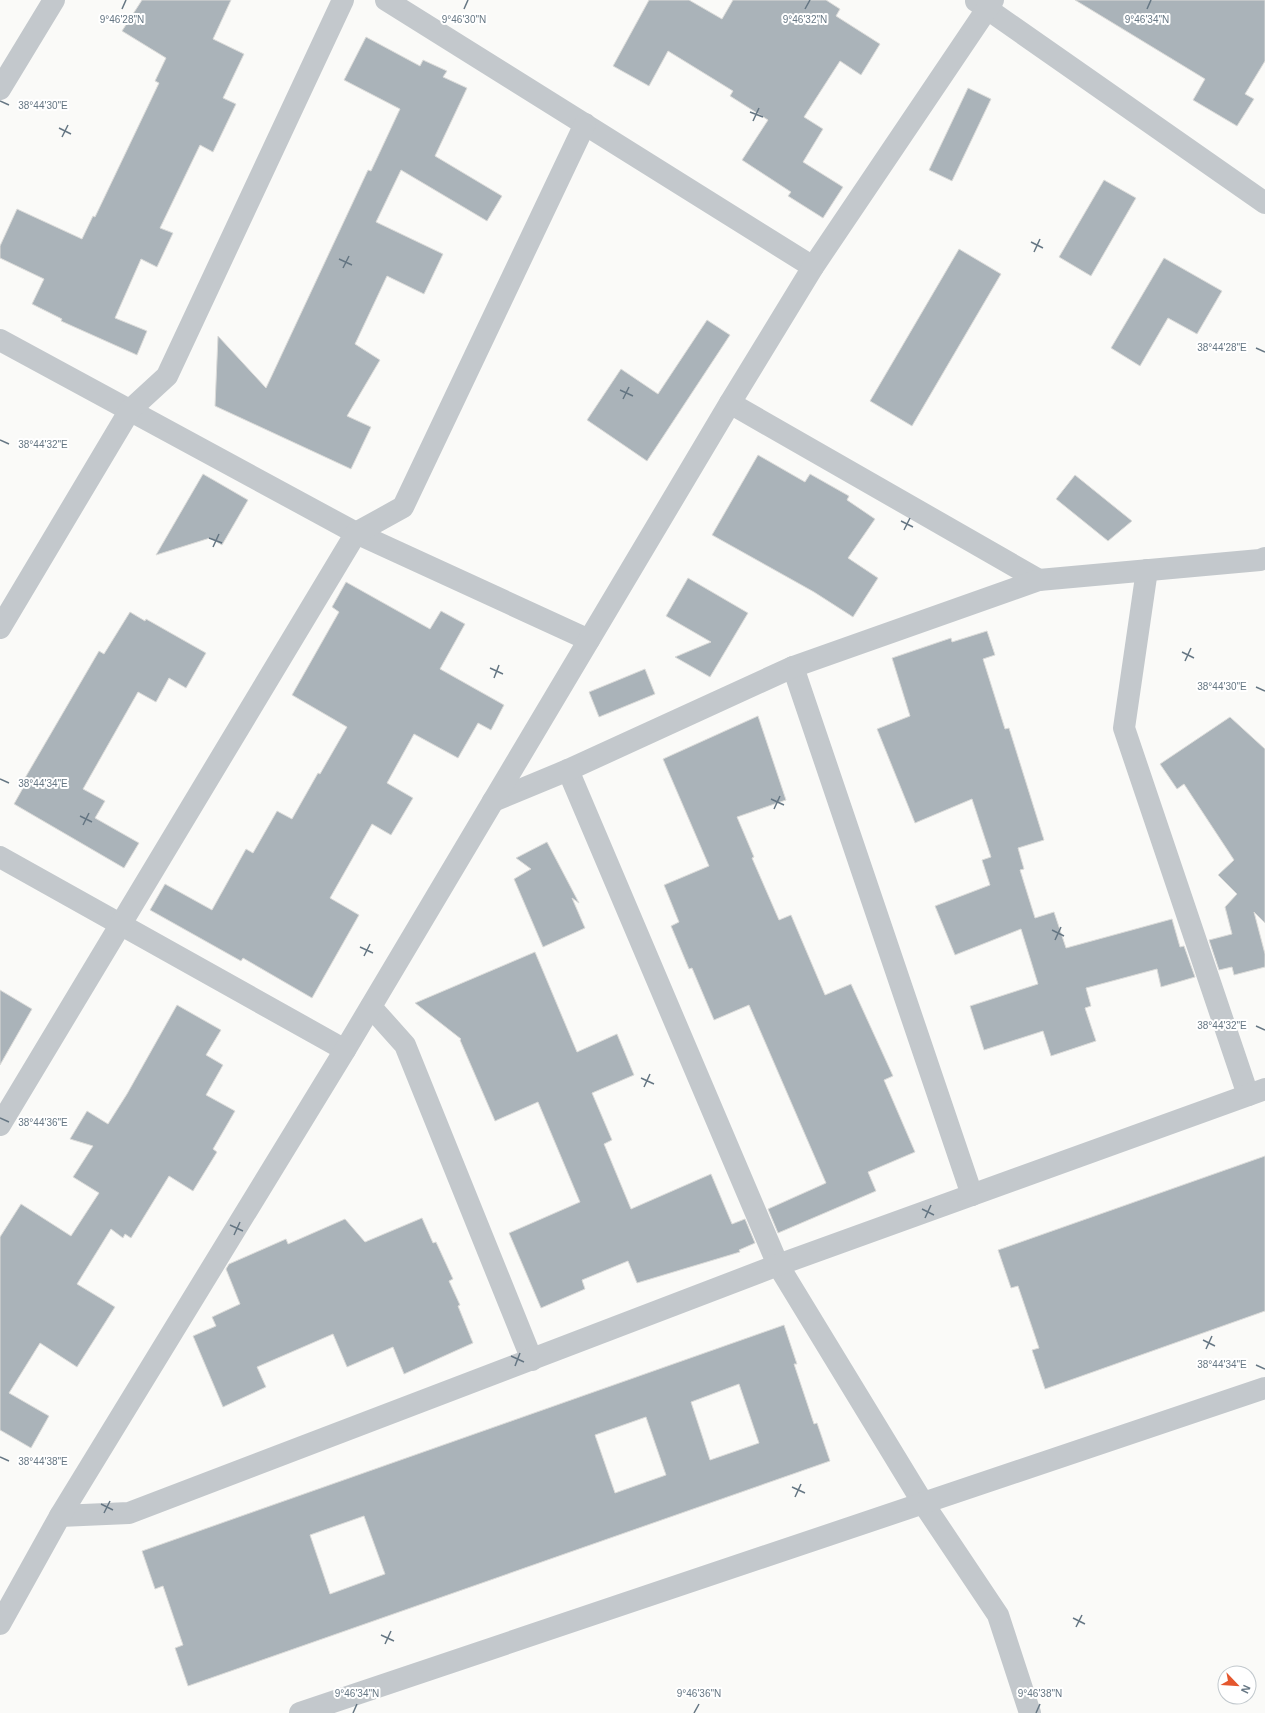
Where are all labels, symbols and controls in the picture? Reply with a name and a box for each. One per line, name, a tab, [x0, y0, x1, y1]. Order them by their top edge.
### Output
text: 9°46'28"N	[100, 14, 144, 25]
text: 9°46'30"N	[442, 14, 486, 25]
text: 9°46'32"N	[783, 14, 827, 25]
text: 9°46'34"N	[1125, 14, 1169, 25]
text: 38°44'30"E	[18, 100, 68, 111]
text: 38°44'28"E	[1197, 342, 1247, 353]
text: 38°44'32"E	[18, 439, 68, 450]
text: 38°44'30"E	[1197, 681, 1247, 692]
text: 38°44'34"E	[18, 778, 68, 789]
text: 38°44'32"E	[1197, 1020, 1247, 1031]
text: 38°44'36"E	[18, 1117, 68, 1128]
text: 38°44'34"E	[1197, 1359, 1247, 1370]
text: 38°44'38"E	[18, 1456, 68, 1467]
north arrow	[1217, 1665, 1257, 1705]
text: N	[1239, 1683, 1253, 1695]
text: 9°46'34"N	[335, 1688, 379, 1699]
text: 9°46'36"N	[677, 1688, 721, 1699]
text: 9°46'38"N	[1018, 1688, 1062, 1699]

